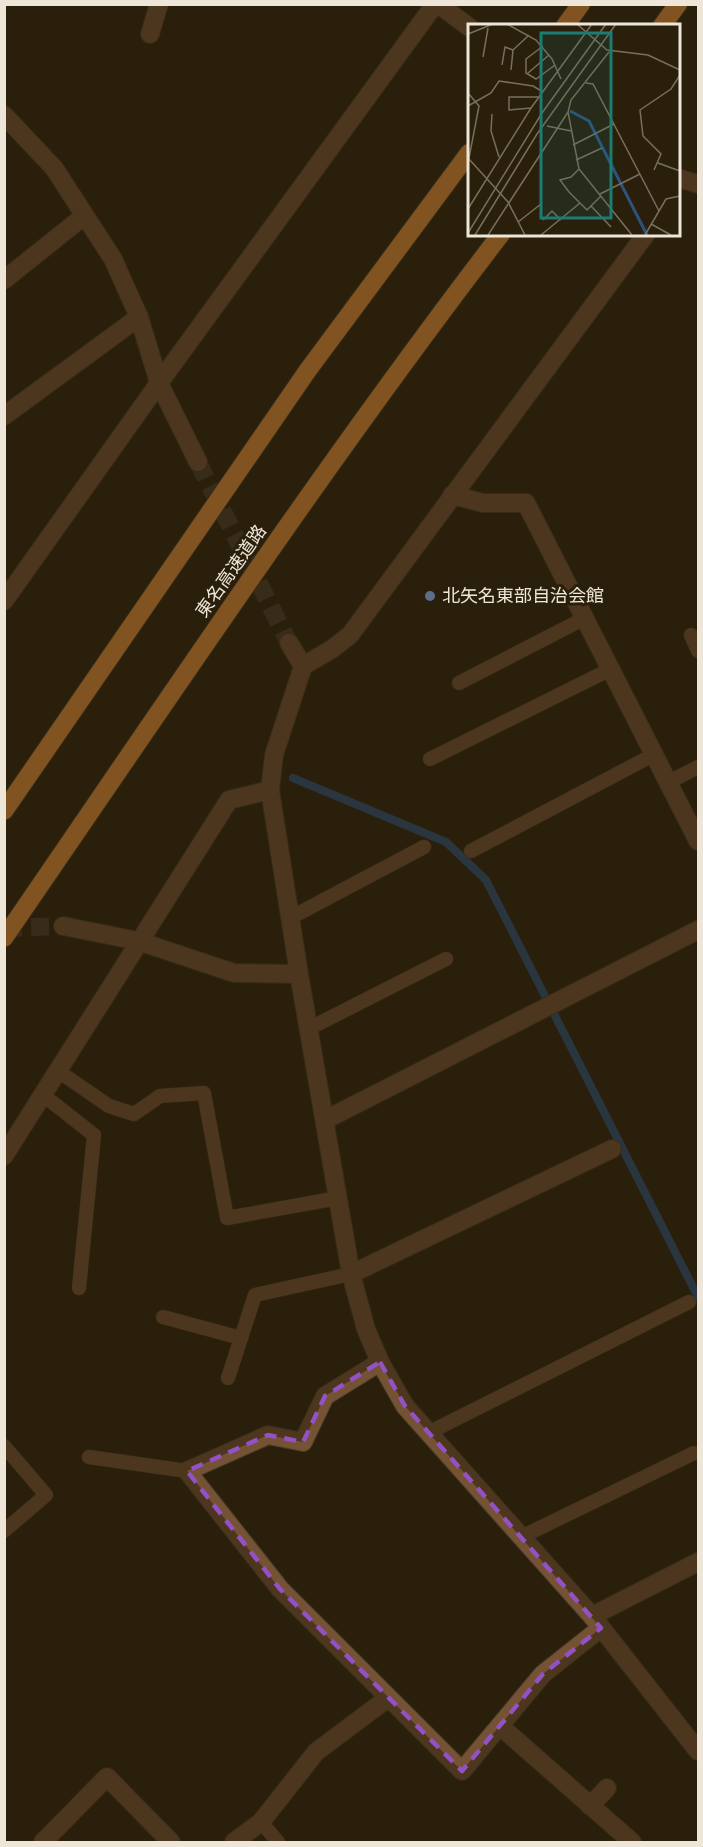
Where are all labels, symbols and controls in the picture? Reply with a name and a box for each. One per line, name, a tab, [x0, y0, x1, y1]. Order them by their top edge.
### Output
inset map	[468, 24, 679, 236]
street label: 東名高速道路	[191, 520, 271, 622]
place label: 北矢名東部自治会館	[442, 585, 604, 607]
marker: 北矢名東部自治会館	[423, 589, 437, 603]

